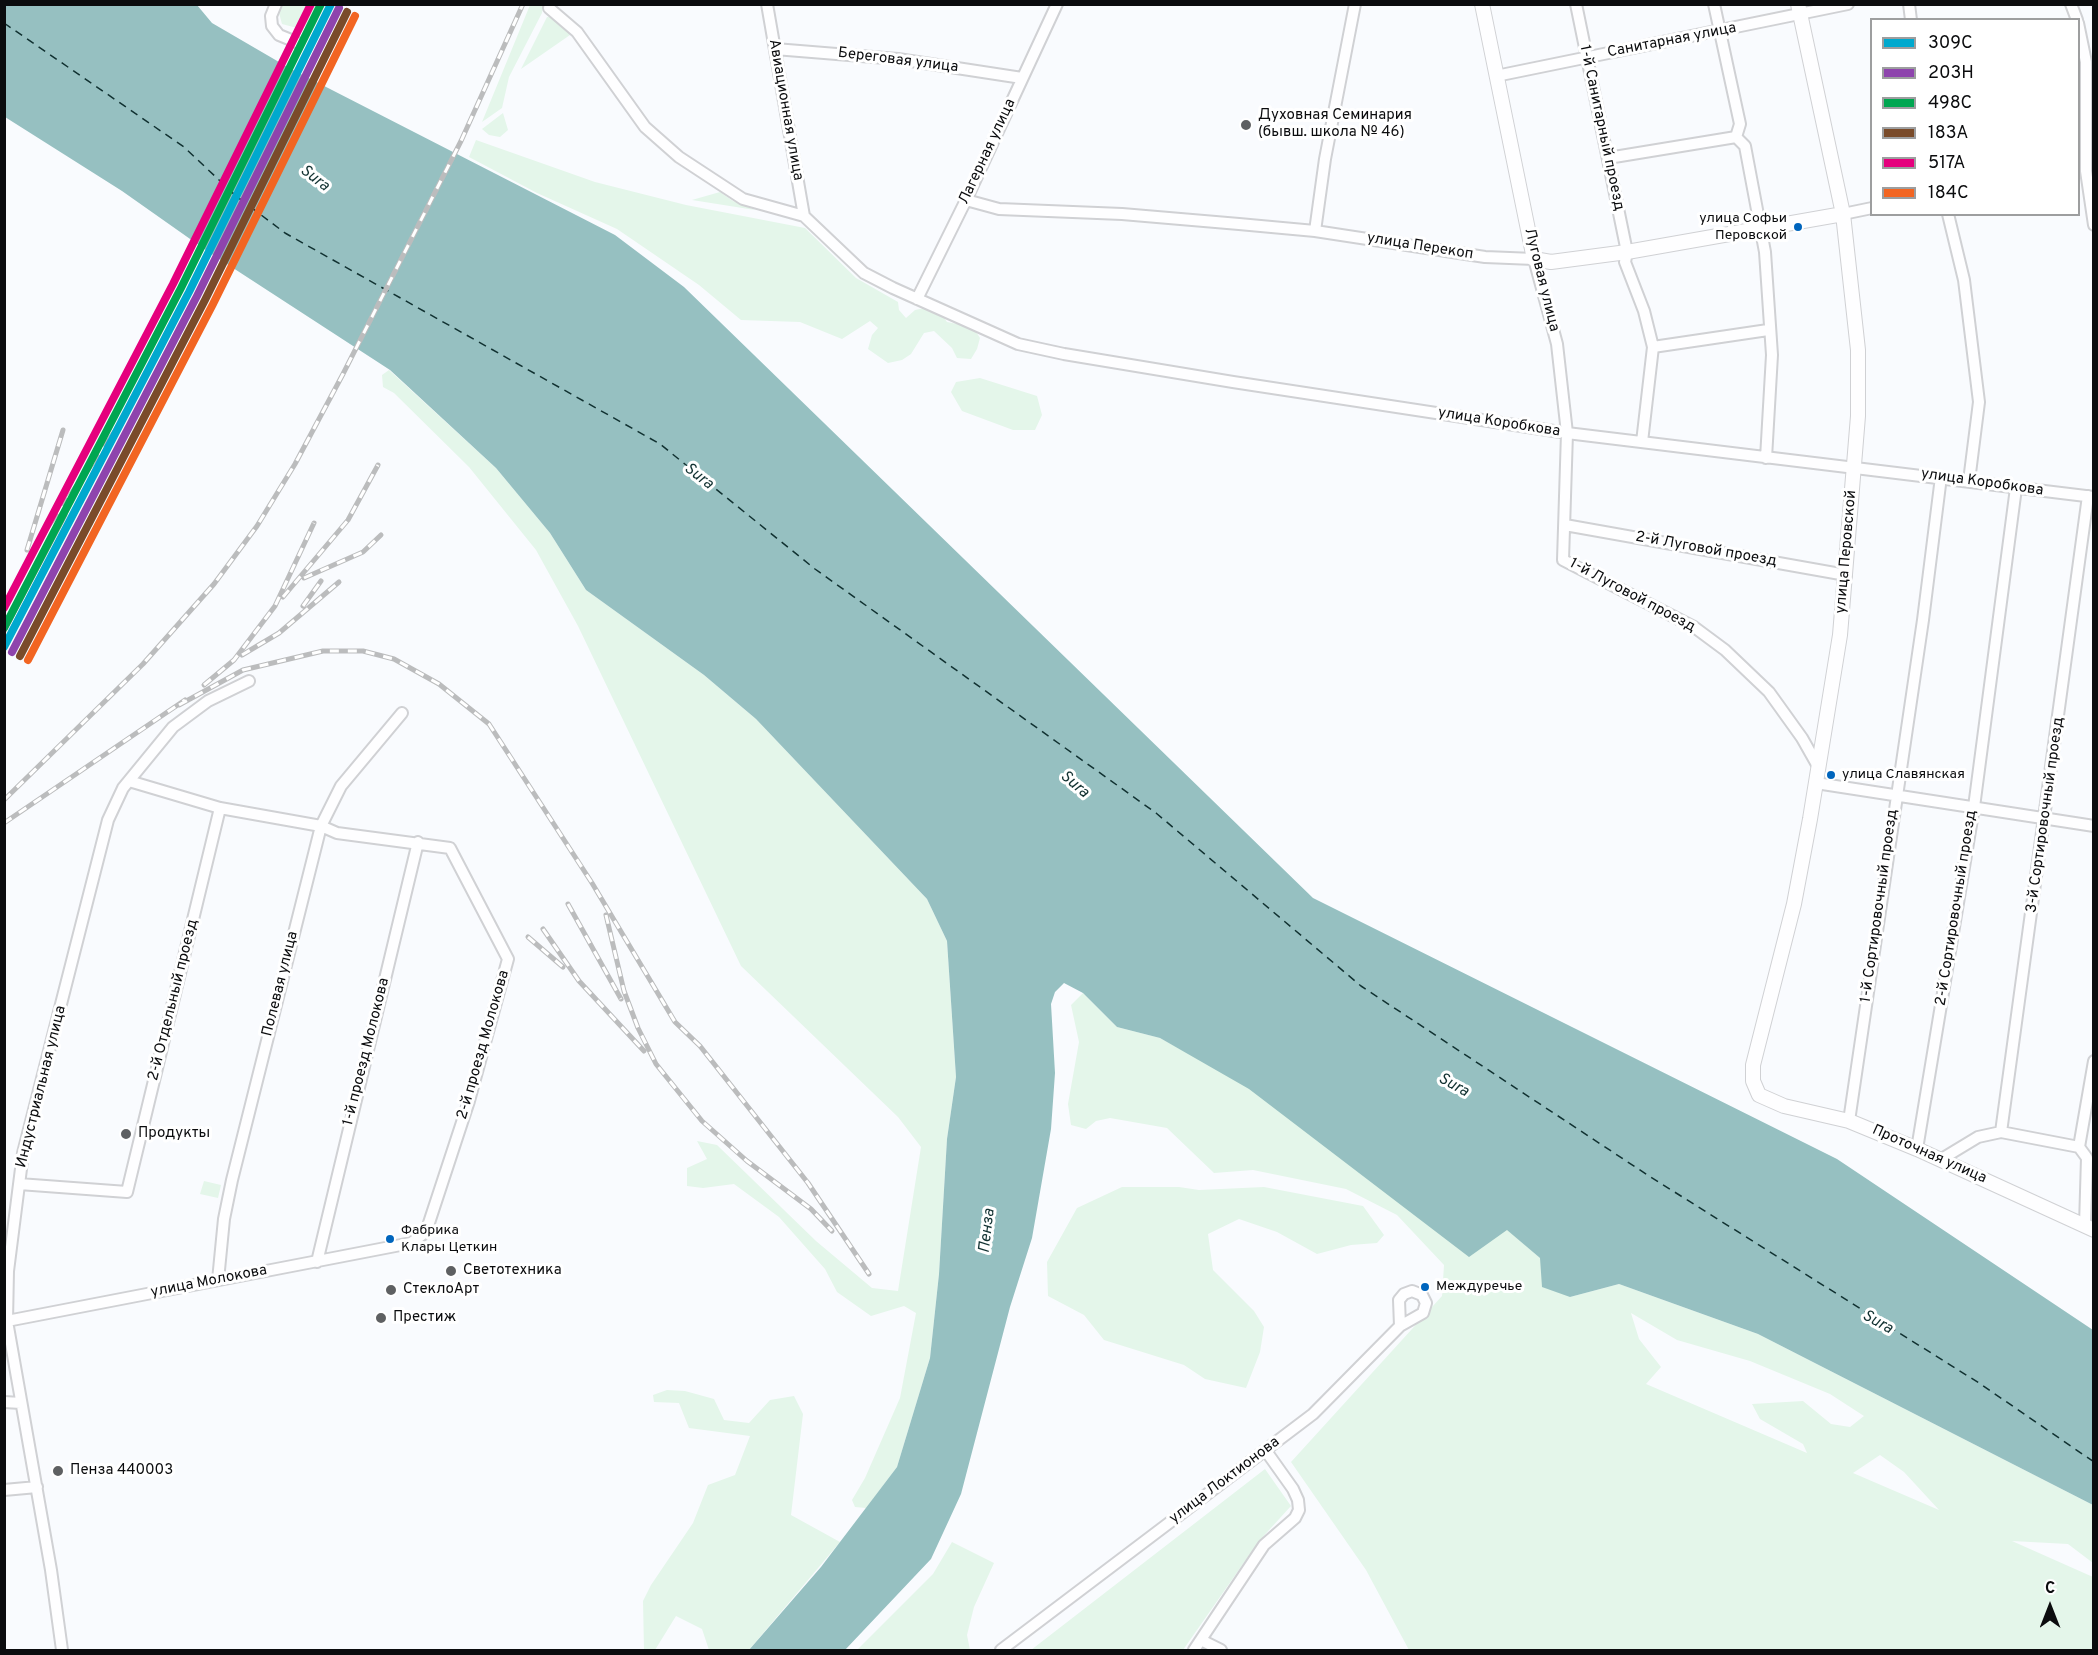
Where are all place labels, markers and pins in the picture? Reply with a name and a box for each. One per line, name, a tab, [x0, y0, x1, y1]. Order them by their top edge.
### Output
place label: Духовная Семинария (бывш. школа № 46)	[1258, 107, 1412, 142]
marker: Духовная Семинария (бывш. школа № 46)	[1239, 118, 1253, 132]
place label: улица Софьи Перовской	[1699, 211, 1787, 244]
marker: улица Софьи Перовской	[1792, 221, 1804, 233]
place label: улица Славянская	[1842, 767, 1965, 783]
marker: улица Славянская	[1825, 769, 1837, 781]
place label: Продукты	[138, 1125, 210, 1143]
marker: Продукты	[119, 1127, 133, 1141]
place label: Фабрика Клары Цеткин	[401, 1223, 497, 1256]
marker: Фабрика Клары Цеткин	[384, 1233, 396, 1245]
place label: Светотехника	[463, 1262, 562, 1280]
marker: Светотехника	[444, 1264, 458, 1278]
place label: Междуречье	[1436, 1279, 1522, 1295]
place label: СтеклоАрт	[403, 1281, 479, 1299]
marker: Междуречье	[1419, 1281, 1431, 1293]
marker: СтеклоАрт	[384, 1283, 398, 1297]
place label: Престиж	[393, 1309, 456, 1327]
marker: Престиж	[374, 1311, 388, 1325]
place label: Пенза 440003	[70, 1462, 173, 1480]
marker: Пенза 440003	[51, 1464, 65, 1478]

